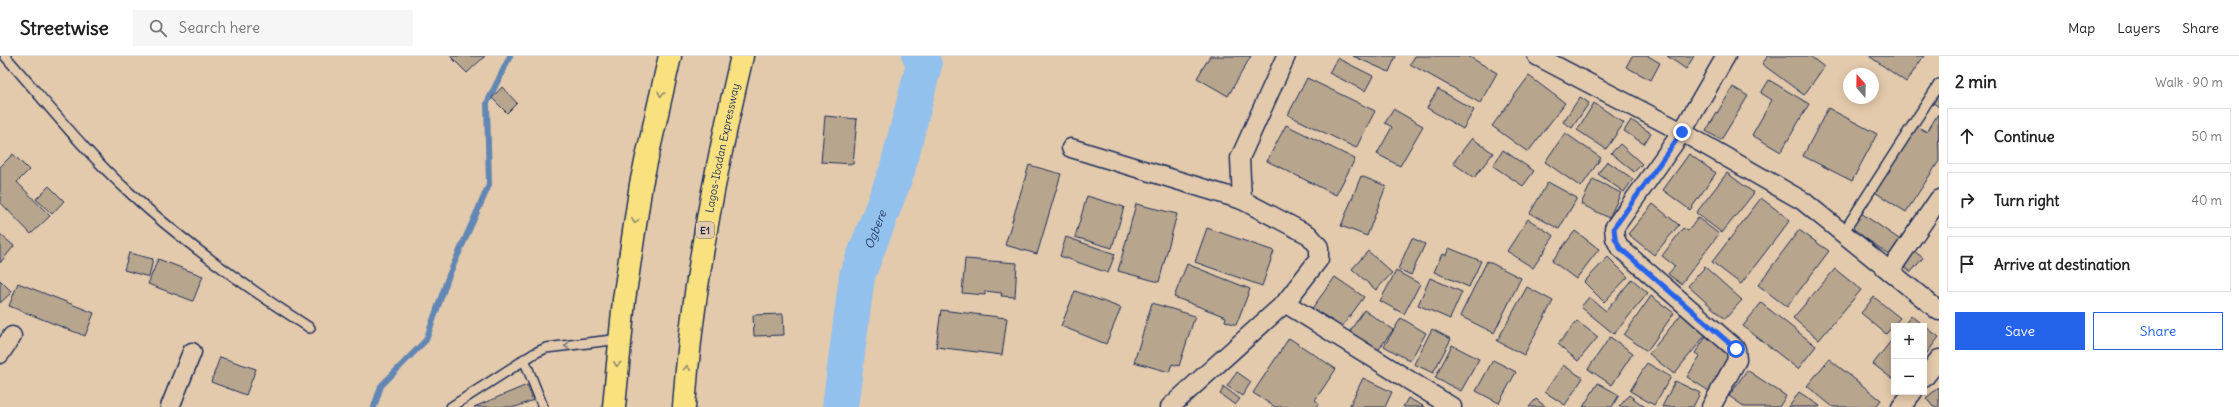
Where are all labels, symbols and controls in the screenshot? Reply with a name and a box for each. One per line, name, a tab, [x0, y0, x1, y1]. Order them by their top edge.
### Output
search box	[133, 10, 413, 46]
text: Streetwise	[20, 16, 109, 40]
icon: search	[147, 17, 169, 39]
text: Search here	[179, 18, 260, 37]
text: Map	[2068, 19, 2095, 37]
text: Layers	[2117, 19, 2160, 37]
text: Share	[2182, 19, 2219, 37]
north arrow	[1843, 68, 1879, 104]
text: 2 min	[1955, 71, 1997, 93]
text: Walk · 90 m	[2155, 74, 2223, 91]
street label: Lagos-Ibadan Expressway	[702, 82, 743, 214]
one-way arrow	[658, 91, 666, 97]
route end	[1673, 123, 1691, 141]
icon: ahead	[1956, 125, 1978, 147]
text: Continue	[1994, 127, 2055, 146]
text: 50 m	[2191, 128, 2222, 145]
icon: right	[1956, 189, 1978, 211]
text: Turn right	[1994, 191, 2059, 210]
text: 40 m	[2191, 192, 2222, 209]
water label: Ogbere	[861, 207, 889, 251]
one-way arrow	[631, 218, 640, 224]
road number: E1	[696, 222, 714, 238]
icon: arrive	[1956, 253, 1978, 275]
text: Arrive at destination	[1994, 255, 2130, 274]
button: Save	[1955, 312, 2085, 350]
button: Share	[2093, 312, 2223, 350]
map controls	[1891, 323, 1927, 395]
button: +	[1891, 323, 1927, 359]
route start	[1727, 340, 1745, 358]
one-way arrow	[564, 341, 570, 350]
button: −	[1891, 359, 1927, 395]
one-way arrow	[613, 361, 622, 367]
one-way arrow	[682, 365, 691, 371]

